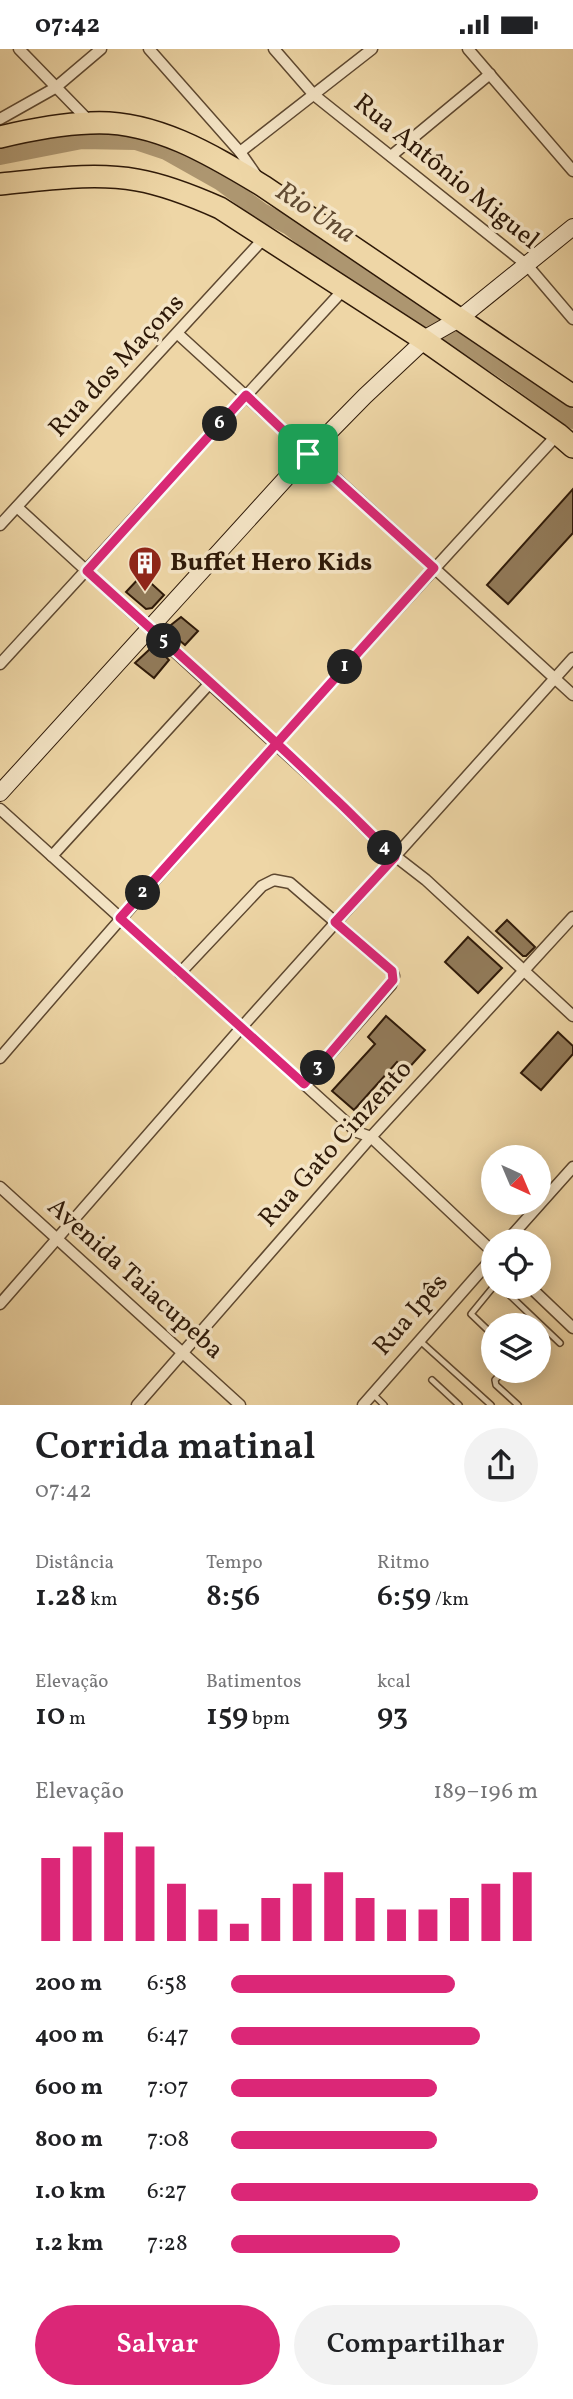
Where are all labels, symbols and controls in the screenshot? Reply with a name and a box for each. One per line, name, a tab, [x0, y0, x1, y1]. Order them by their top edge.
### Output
text: 07:42	[35, 7, 100, 43]
street label: Rua Antônio Miguel	[345, 86, 547, 258]
water label: Rio Una	[268, 173, 362, 253]
street label: Rua dos Maçons	[41, 286, 193, 446]
pin: 6	[202, 407, 238, 441]
text: 6	[214, 410, 225, 436]
pin	[278, 424, 338, 484]
icon: arrive	[289, 435, 327, 473]
building icon: Buffet Hero Kids	[126, 544, 164, 593]
place label: Buffet Hero Kids	[170, 545, 372, 581]
pin: 5	[146, 623, 182, 659]
text: 5	[159, 627, 168, 653]
pin: 1	[328, 649, 362, 685]
text: 1	[341, 653, 348, 679]
pin: 4	[368, 831, 402, 865]
text: 4	[379, 834, 390, 860]
pin: 2	[125, 875, 160, 911]
text: 2	[138, 879, 147, 905]
pin: 3	[300, 1051, 336, 1085]
street label: Rua Gato Cinzento	[251, 1052, 421, 1236]
text: 3	[313, 1054, 322, 1080]
north arrow	[481, 1145, 551, 1215]
map controls	[481, 1145, 551, 1383]
street label: Avenida Taiacupeba	[39, 1190, 231, 1368]
button: locate	[481, 1229, 551, 1299]
street label: Rua Ipês	[365, 1266, 457, 1364]
button: layers	[481, 1313, 551, 1383]
text: Corrida matinal	[35, 1422, 316, 1475]
button: share	[464, 1428, 538, 1502]
text: 07:42	[35, 1475, 92, 1507]
text: Distância	[35, 1550, 114, 1576]
text: Tempo	[206, 1550, 263, 1576]
text: Ritmo	[377, 1550, 429, 1576]
text: 1.28	[35, 1576, 87, 1618]
text: 8:56	[206, 1576, 260, 1618]
text: 6:59	[377, 1576, 431, 1618]
text: km	[87, 1587, 118, 1613]
text: /km	[431, 1587, 469, 1613]
text: Elevação	[35, 1669, 108, 1695]
text: Batimentos	[206, 1669, 301, 1695]
text: kcal	[377, 1669, 411, 1695]
text: 10	[35, 1695, 65, 1737]
text: 159	[206, 1695, 248, 1737]
text: 93	[377, 1695, 408, 1737]
text: m	[65, 1706, 86, 1732]
text: bpm	[248, 1706, 290, 1732]
text: Elevação	[35, 1776, 124, 1808]
text: 189–196 m	[433, 1776, 538, 1808]
text: 200 m	[35, 1968, 102, 2000]
text: 6:58	[147, 1968, 187, 2000]
text: 400 m	[35, 2020, 104, 2052]
text: 6:47	[147, 2020, 189, 2052]
text: 600 m	[35, 2072, 103, 2104]
text: 7:07	[147, 2072, 189, 2104]
text: 800 m	[35, 2124, 103, 2156]
text: 7:08	[147, 2124, 189, 2156]
text: 1.0 km	[35, 2176, 106, 2208]
text: 6:27	[147, 2176, 187, 2208]
text: 1.2 km	[35, 2228, 104, 2260]
text: 7:28	[147, 2228, 188, 2260]
button: Salvar	[35, 2305, 280, 2385]
button: Compartilhar	[294, 2305, 538, 2385]

